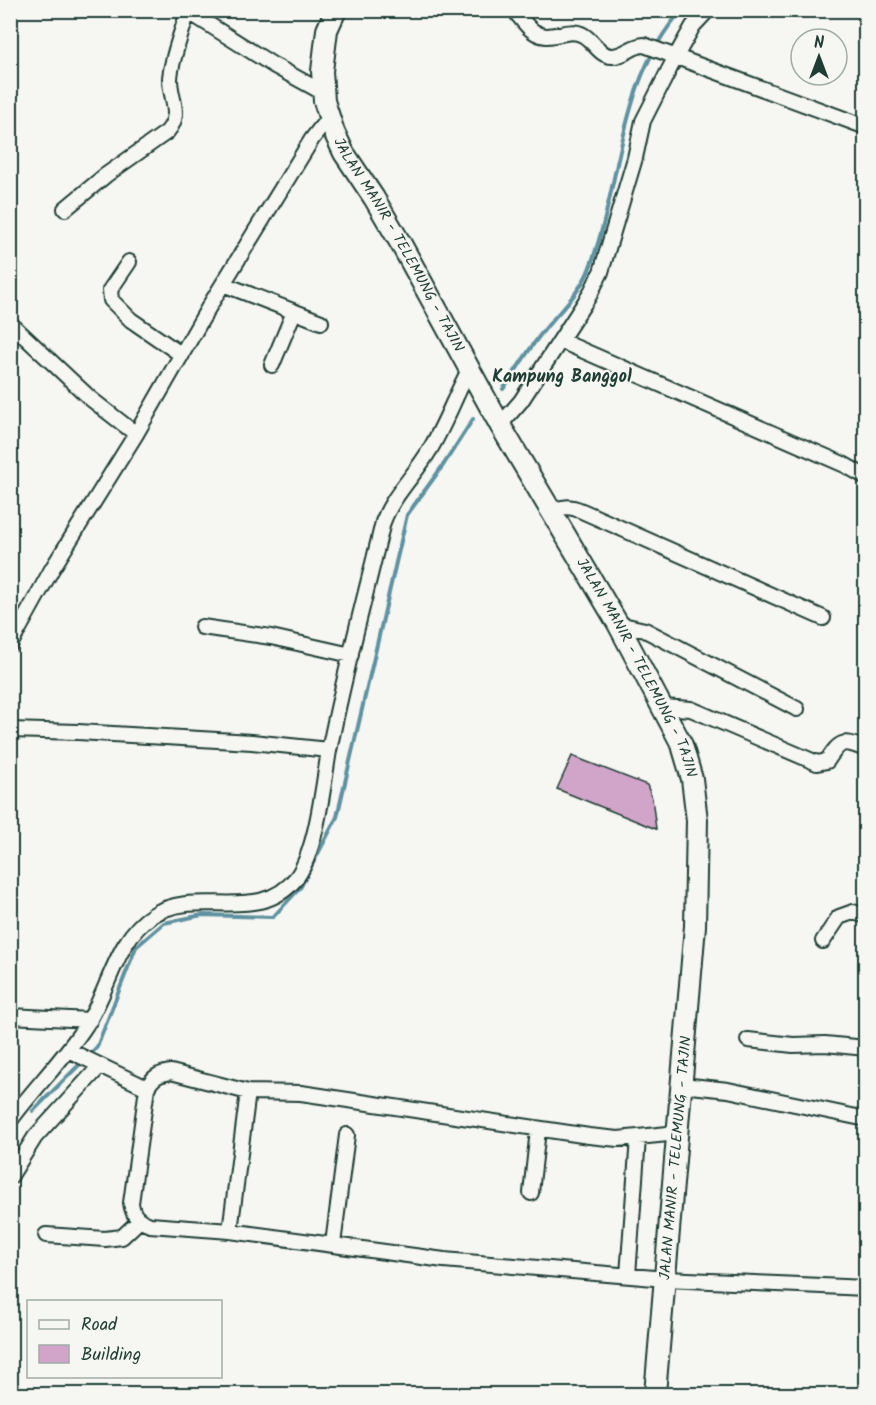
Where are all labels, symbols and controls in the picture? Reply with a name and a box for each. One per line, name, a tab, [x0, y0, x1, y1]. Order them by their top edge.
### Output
north arrow	[789, 27, 849, 87]
text: N	[814, 31, 824, 56]
street label: JALAN MANIR - TELEMUNG - TAJIN	[326, 134, 470, 357]
district label: Kampung Banggol	[492, 363, 632, 392]
street label: JALAN MANIR - TELEMUNG - TAJIN	[570, 554, 703, 780]
street label: JALAN MANIR - TELEMUNG - TAJIN	[653, 1035, 699, 1281]
legend	[27, 1300, 222, 1378]
text: Road	[81, 1311, 118, 1340]
text: Building	[81, 1341, 141, 1370]

